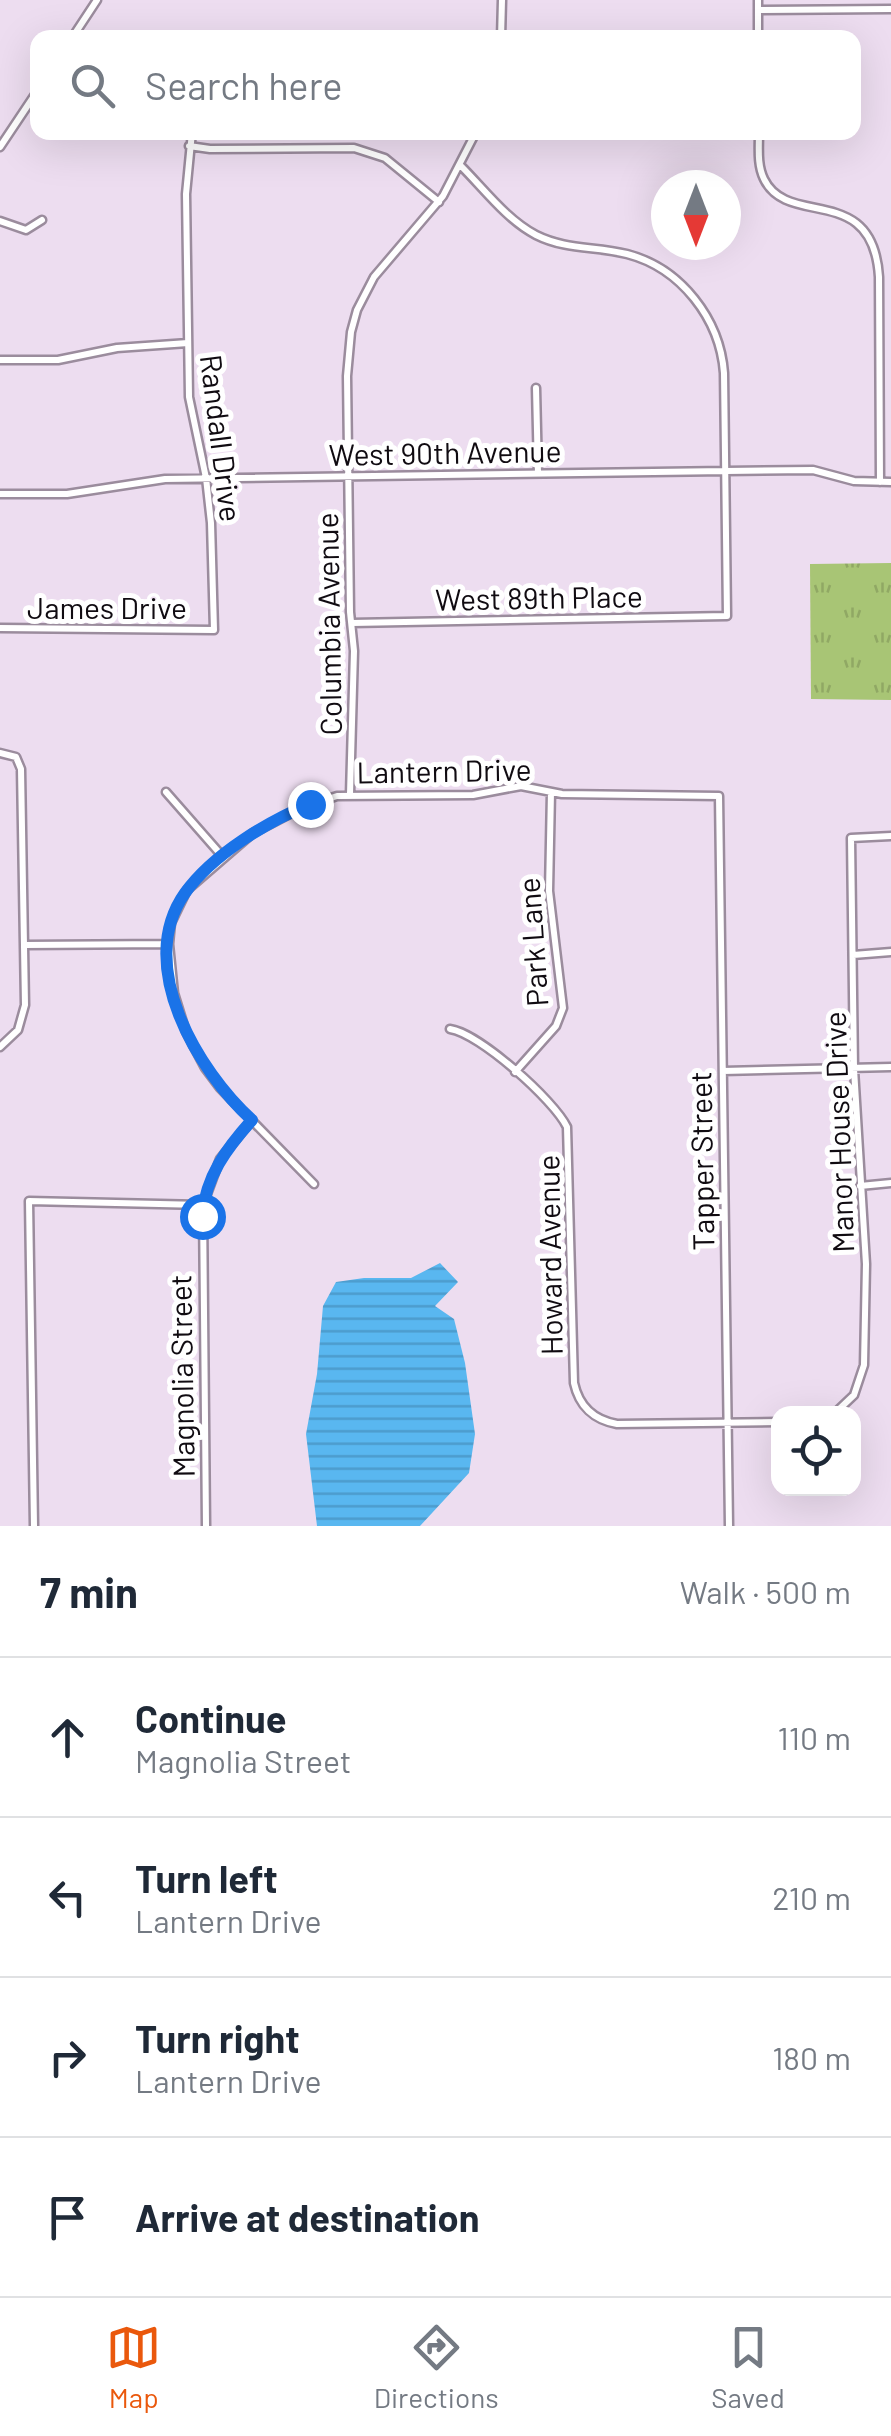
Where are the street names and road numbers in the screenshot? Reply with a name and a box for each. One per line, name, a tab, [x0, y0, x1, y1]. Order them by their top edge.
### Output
street label: Randall Drive	[194, 352, 250, 524]
street label: West 90th Avenue	[328, 432, 562, 472]
street label: Columbia Avenue	[308, 512, 348, 736]
street label: West 89th Place	[435, 577, 643, 617]
street label: James Drive	[27, 589, 187, 625]
street label: Lantern Drive	[356, 750, 532, 790]
street label: Park Lane	[510, 876, 554, 1008]
street label: Manor House Drive	[816, 1011, 860, 1253]
street label: Tapper Street	[681, 1071, 721, 1251]
street label: Howard Avenue	[529, 1154, 569, 1356]
street label: Magnolia Street	[161, 1274, 201, 1478]

